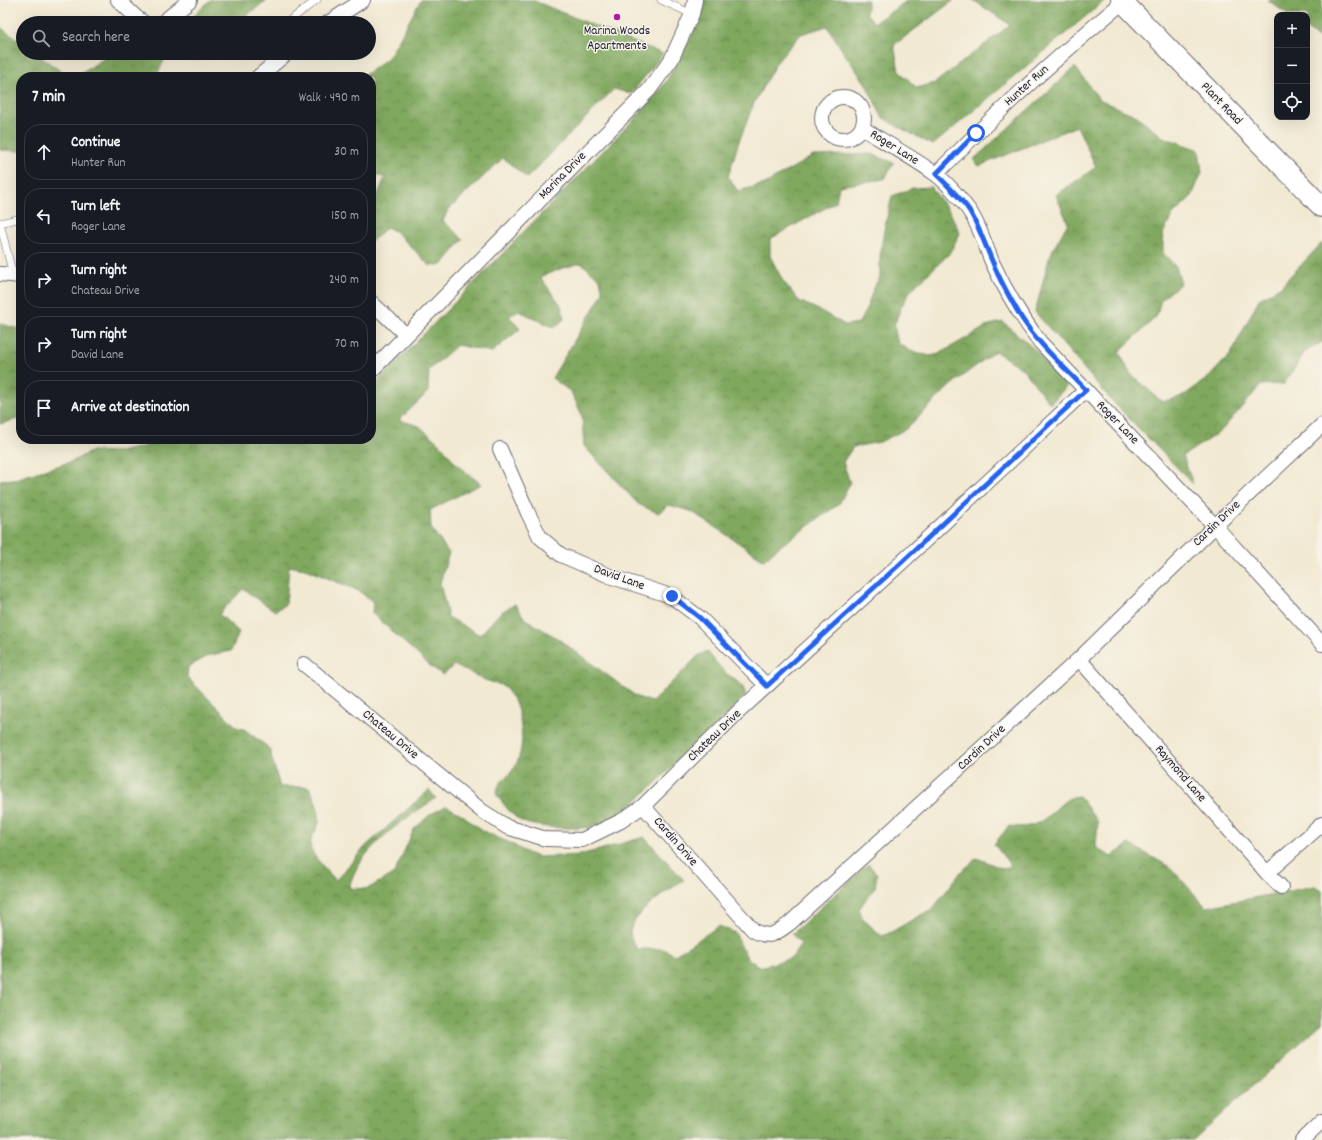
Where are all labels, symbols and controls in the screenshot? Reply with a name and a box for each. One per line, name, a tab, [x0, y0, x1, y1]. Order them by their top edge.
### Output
marker: Marina Woods Apartments	[612, 12, 622, 22]
map controls	[1274, 12, 1310, 120]
button: +	[1274, 12, 1310, 48]
search box	[16, 16, 376, 60]
place label: Marina Woods Apartments	[584, 22, 650, 56]
icon: search	[30, 27, 52, 49]
text: Search here	[62, 27, 130, 49]
button: −	[1274, 48, 1310, 84]
street label: Hunter Run	[1000, 61, 1054, 111]
street label: Plant Road	[1196, 78, 1246, 130]
button: locate	[1274, 84, 1310, 120]
text: 7 min	[32, 86, 65, 110]
text: Walk · 490 m	[299, 89, 360, 108]
route start	[967, 124, 985, 142]
street label: Roger Lane	[866, 126, 922, 171]
text: Continue	[71, 132, 120, 154]
icon: ahead	[33, 141, 55, 163]
text: 30 m	[334, 143, 359, 162]
street label: Marina Drive	[535, 148, 591, 204]
text: Hunter Run	[71, 154, 126, 173]
text: Turn left	[71, 196, 120, 218]
icon: left	[33, 205, 55, 227]
text: 150 m	[331, 207, 359, 226]
text: Roger Lane	[71, 218, 125, 237]
text: Turn right	[71, 260, 127, 282]
icon: right	[33, 269, 55, 291]
text: 240 m	[329, 271, 359, 290]
text: Chateau Drive	[71, 282, 140, 301]
text: Turn right	[71, 324, 127, 346]
icon: right	[33, 333, 55, 355]
text: 70 m	[335, 335, 359, 354]
text: David Lane	[71, 346, 124, 365]
icon: arrive	[33, 397, 55, 419]
text: Arrive at destination	[71, 397, 189, 419]
street label: Roger Lane	[1091, 397, 1143, 449]
street label: Cardin Drive	[1189, 496, 1245, 552]
street label: David Lane	[591, 560, 647, 596]
route end	[663, 587, 681, 605]
street label: Chateau Drive	[684, 705, 747, 767]
street label: Chateau Drive	[358, 706, 423, 765]
street label: Cardin Drive	[954, 720, 1011, 775]
street label: Raymond Lane	[1150, 741, 1211, 807]
street label: Cardin Drive	[648, 813, 702, 871]

